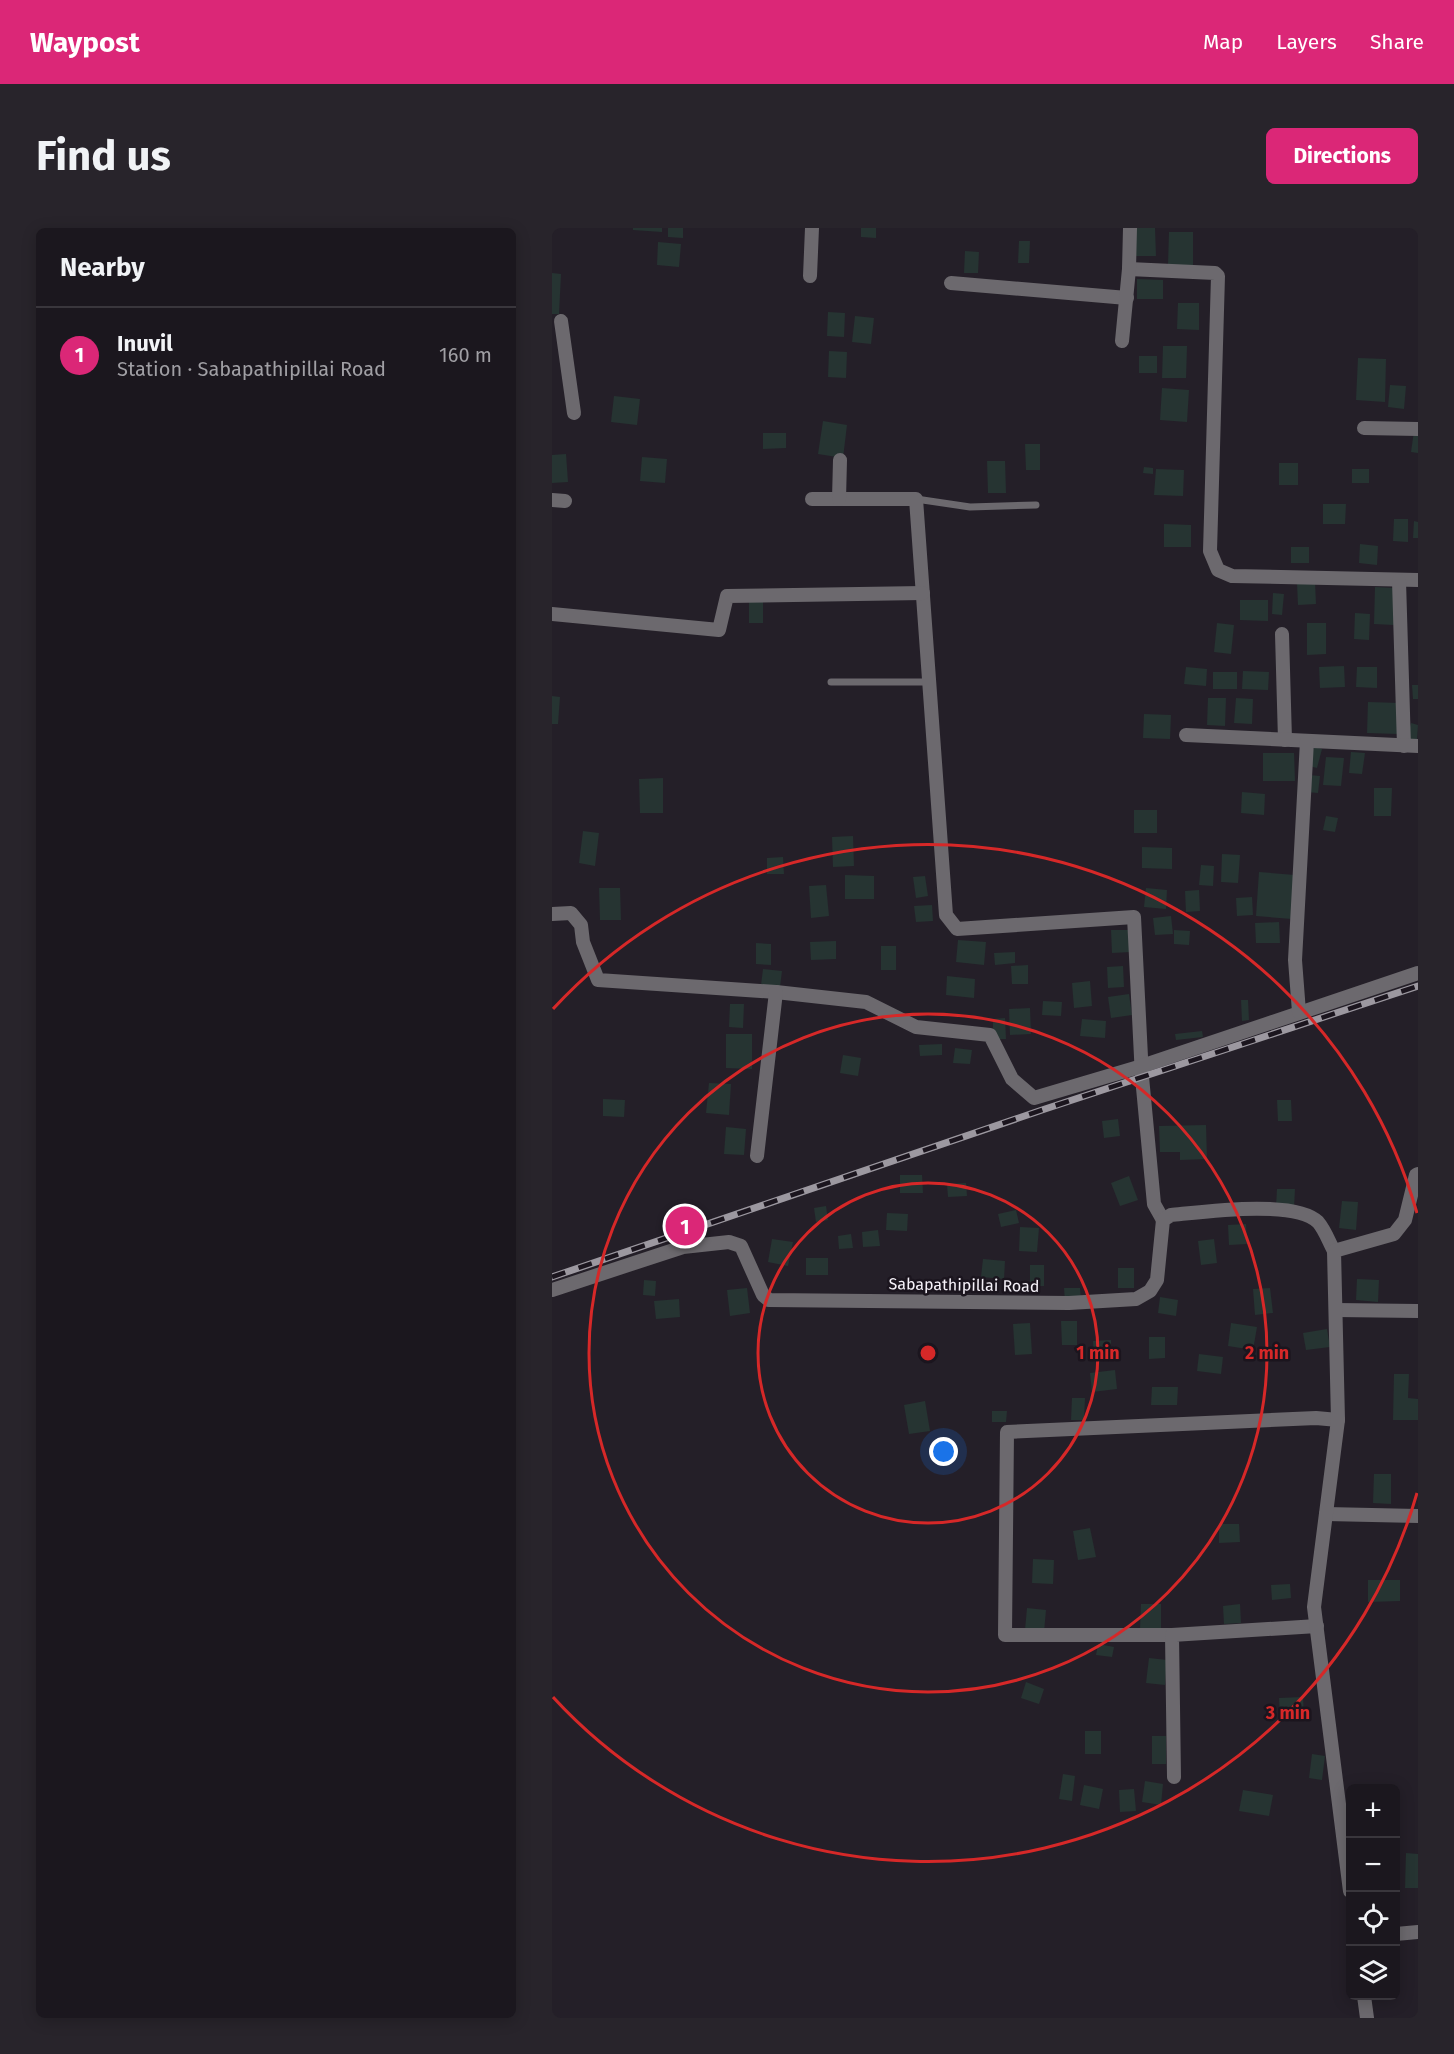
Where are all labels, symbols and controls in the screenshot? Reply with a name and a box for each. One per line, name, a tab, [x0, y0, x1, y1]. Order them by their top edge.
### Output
text: Waypost	[30, 26, 140, 59]
text: Map	[1203, 29, 1243, 55]
text: Layers	[1276, 29, 1337, 55]
text: Share	[1370, 29, 1424, 55]
button: Directions	[1266, 128, 1418, 184]
text: Find us	[36, 131, 171, 181]
text: Nearby	[60, 252, 145, 283]
text: Inuvil	[117, 330, 173, 357]
text: 1	[75, 343, 84, 367]
text: 160 m	[439, 343, 492, 367]
text: Station · Sabapathipillai Road	[117, 357, 386, 381]
pin: 1	[666, 1204, 704, 1248]
street label: Sabapathipillai Road	[888, 1274, 1040, 1296]
text: 1 min	[1076, 1342, 1120, 1364]
text: 2 min	[1245, 1342, 1289, 1364]
centre of rings	[918, 1343, 938, 1363]
your location	[929, 1437, 958, 1466]
text: 3 min	[1265, 1702, 1310, 1724]
map controls	[1346, 1784, 1400, 2000]
button: +	[1346, 1784, 1400, 1838]
button: −	[1346, 1838, 1400, 1892]
button: locate	[1346, 1892, 1400, 1946]
button: layers	[1346, 1946, 1400, 2000]

